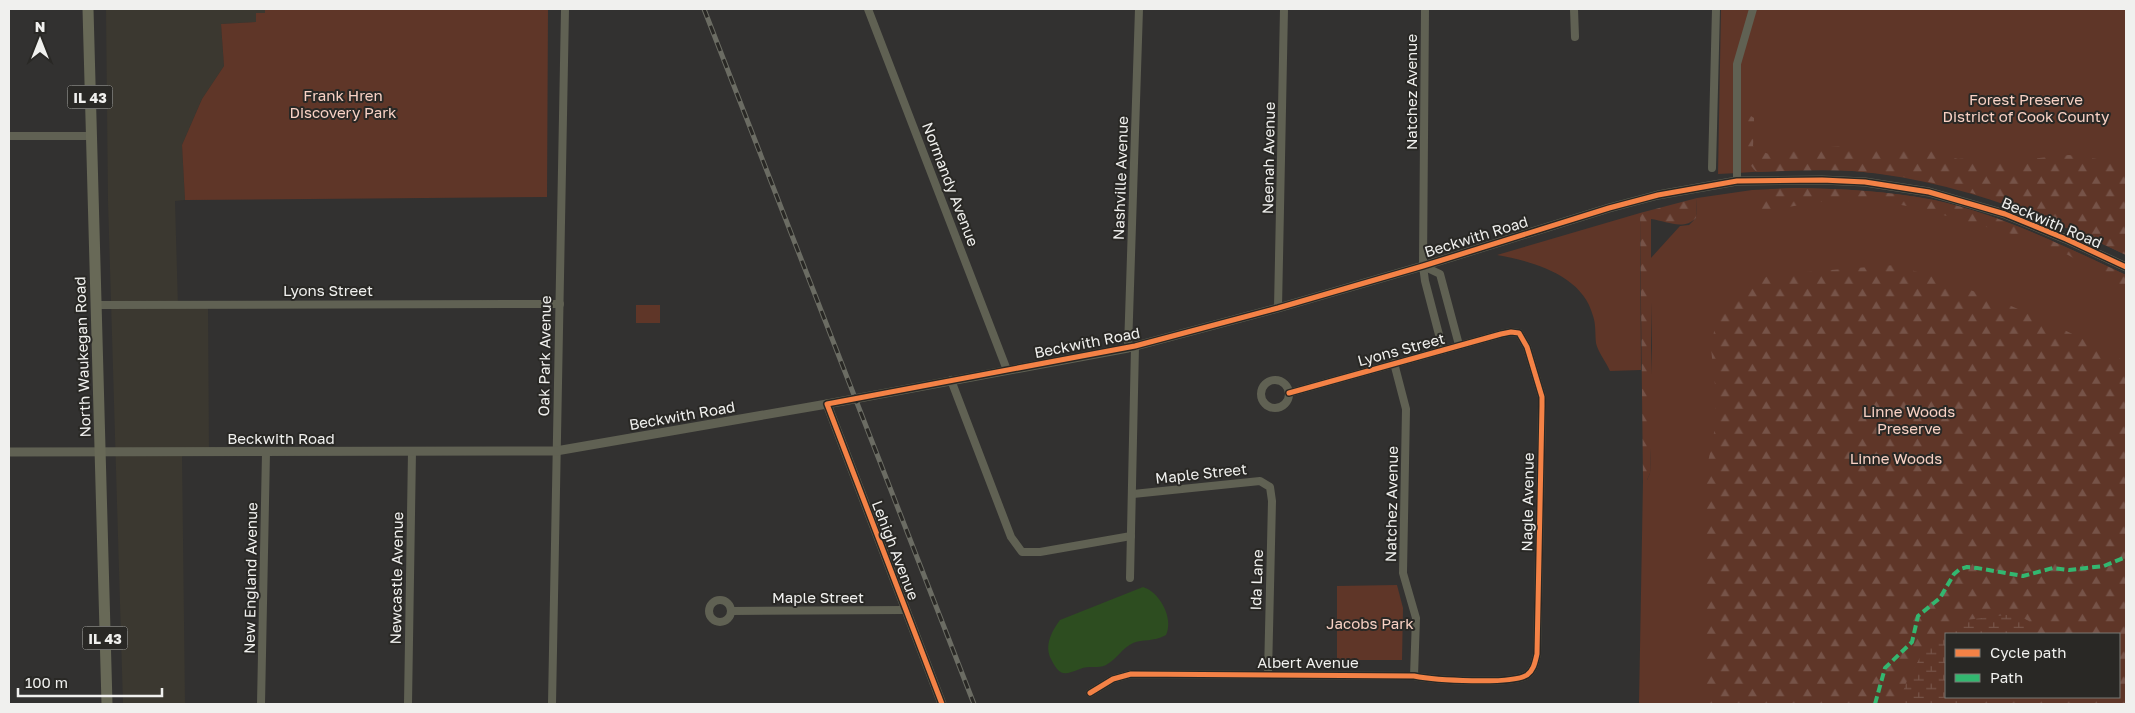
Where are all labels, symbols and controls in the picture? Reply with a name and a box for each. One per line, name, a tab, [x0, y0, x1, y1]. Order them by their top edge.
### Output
north arrow	[15, 15, 65, 65]
text: N	[35, 18, 45, 35]
street label: Natchez Avenue	[1402, 34, 1420, 150]
road number: IL 43	[68, 85, 112, 108]
park label: Frank Hren Discovery Park	[289, 86, 397, 121]
park label: Forest Preserve District of Cook County	[1943, 90, 2110, 125]
street label: Neenah Avenue	[1258, 101, 1278, 214]
street label: Nashville Avenue	[1109, 115, 1131, 240]
street label: Normandy Avenue	[919, 119, 983, 249]
street label: Beckwith Road	[1999, 193, 2105, 251]
street label: Beckwith Road	[1422, 212, 1530, 260]
street label: North Waukegan Road	[70, 276, 94, 438]
street label: Lyons Street	[283, 281, 373, 299]
street label: Oak Park Avenue	[534, 295, 554, 417]
street label: Beckwith Road	[1033, 323, 1141, 361]
street label: Lyons Street	[1355, 329, 1447, 369]
street label: Beckwith Road	[628, 397, 736, 433]
park label: Linne Woods Preserve	[1863, 402, 1955, 437]
street label: Beckwith Road	[227, 429, 335, 447]
street label: Natchez Avenue	[1381, 445, 1401, 562]
park label: Linne Woods	[1850, 449, 1942, 467]
street label: Nagle Avenue	[1517, 452, 1537, 552]
street label: Maple Street	[1154, 459, 1248, 487]
street label: Lehigh Avenue	[869, 498, 923, 603]
street label: New England Avenue	[240, 502, 260, 654]
street label: Newcastle Avenue	[386, 511, 406, 644]
street label: Ida Lane	[1246, 549, 1266, 611]
street label: Maple Street	[772, 588, 864, 606]
park label: Jacobs Park	[1326, 614, 1414, 632]
road number: IL 43	[82, 626, 128, 650]
legend	[1945, 633, 2120, 698]
text: Cycle path	[1990, 643, 2066, 661]
street label: Albert Avenue	[1257, 653, 1359, 671]
scale bar	[18, 666, 161, 698]
text: Path	[1990, 668, 2023, 686]
text: 100 m	[25, 673, 68, 691]

